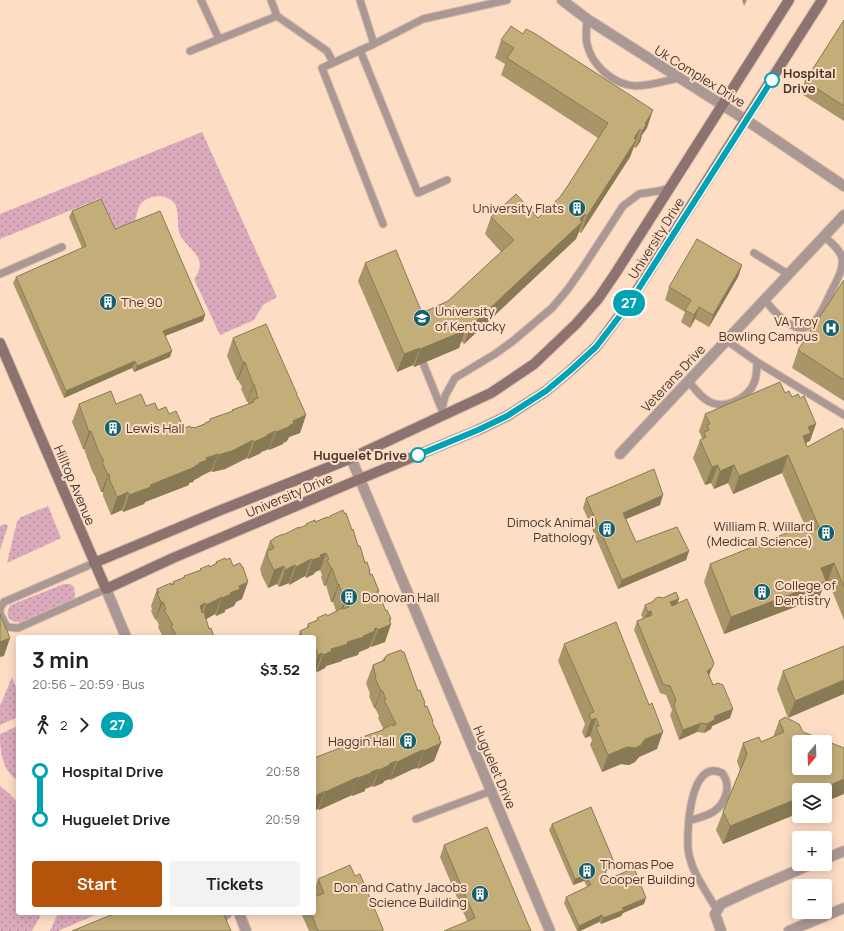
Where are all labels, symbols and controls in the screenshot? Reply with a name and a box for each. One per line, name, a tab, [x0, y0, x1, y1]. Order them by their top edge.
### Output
street label: Uk Complex Drive	[651, 41, 749, 111]
place label: Hospital Drive	[783, 64, 836, 97]
marker: Hospital Drive	[764, 72, 780, 88]
street label: University Drive	[624, 193, 688, 282]
building icon: University Flats	[567, 198, 587, 218]
place label: University Flats	[473, 199, 564, 217]
line badge: 27	[611, 290, 647, 316]
building icon: The 90	[98, 292, 118, 312]
place label: The 90	[121, 293, 163, 311]
text: 27	[621, 293, 637, 312]
place label: University of Kentucky	[435, 302, 506, 335]
school or university icon: University of Kentucky	[412, 308, 432, 328]
place label: VA Troy Bowling Campus	[719, 312, 818, 345]
hospital icon: VA Troy Bowling Campus	[821, 318, 841, 338]
street label: Veterans Drive	[637, 340, 709, 416]
building icon: Lewis Hall	[103, 418, 123, 438]
place label: Lewis Hall	[126, 419, 185, 437]
street label: Hilltop Avenue	[50, 442, 100, 528]
place label: Huguelet Drive	[313, 446, 407, 464]
marker: Huguelet Drive	[410, 447, 426, 463]
street label: University Drive	[243, 468, 336, 521]
place label: Dimock Animal Pathology	[507, 513, 594, 546]
place label: William R. Willard (Medical Science)	[705, 517, 813, 550]
building icon: Dimock Animal Pathology	[597, 519, 617, 539]
building icon: William R. Willard (Medical Science)	[816, 523, 836, 543]
place label: College of Dentistry	[775, 576, 836, 609]
building icon: College of Dentistry	[752, 582, 772, 602]
building icon: Donovan Hall	[339, 587, 359, 607]
place label: Donovan Hall	[362, 588, 439, 606]
text: 3 min	[32, 645, 89, 675]
text: $3.52	[260, 659, 300, 680]
text: 20:56 – 20:59 · Bus	[32, 675, 144, 693]
icon: walk	[32, 714, 54, 736]
icon: forward	[73, 714, 95, 736]
text: 27	[109, 715, 125, 734]
text: 2	[60, 716, 67, 734]
street label: Huguelet Drive	[469, 723, 521, 812]
building icon: Haggin Hall	[398, 731, 418, 751]
place label: Haggin Hall	[328, 732, 395, 750]
north arrow	[792, 735, 832, 775]
map controls	[792, 735, 832, 919]
text: Hospital Drive	[62, 761, 164, 782]
text: 20:58	[266, 762, 300, 780]
button: layers	[792, 783, 832, 823]
text: Huguelet Drive	[62, 809, 170, 830]
text: 20:59	[265, 810, 300, 828]
button: +	[792, 831, 832, 871]
place label: Thomas Poe Cooper Building	[600, 855, 695, 888]
button: Start	[32, 861, 162, 907]
button: Tickets	[170, 861, 300, 907]
building icon: Thomas Poe Cooper Building	[577, 861, 597, 881]
place label: Don and Cathy Jacobs Science Building	[334, 878, 467, 911]
button: −	[792, 879, 832, 919]
building icon: Don and Cathy Jacobs Science Building	[470, 884, 490, 904]

